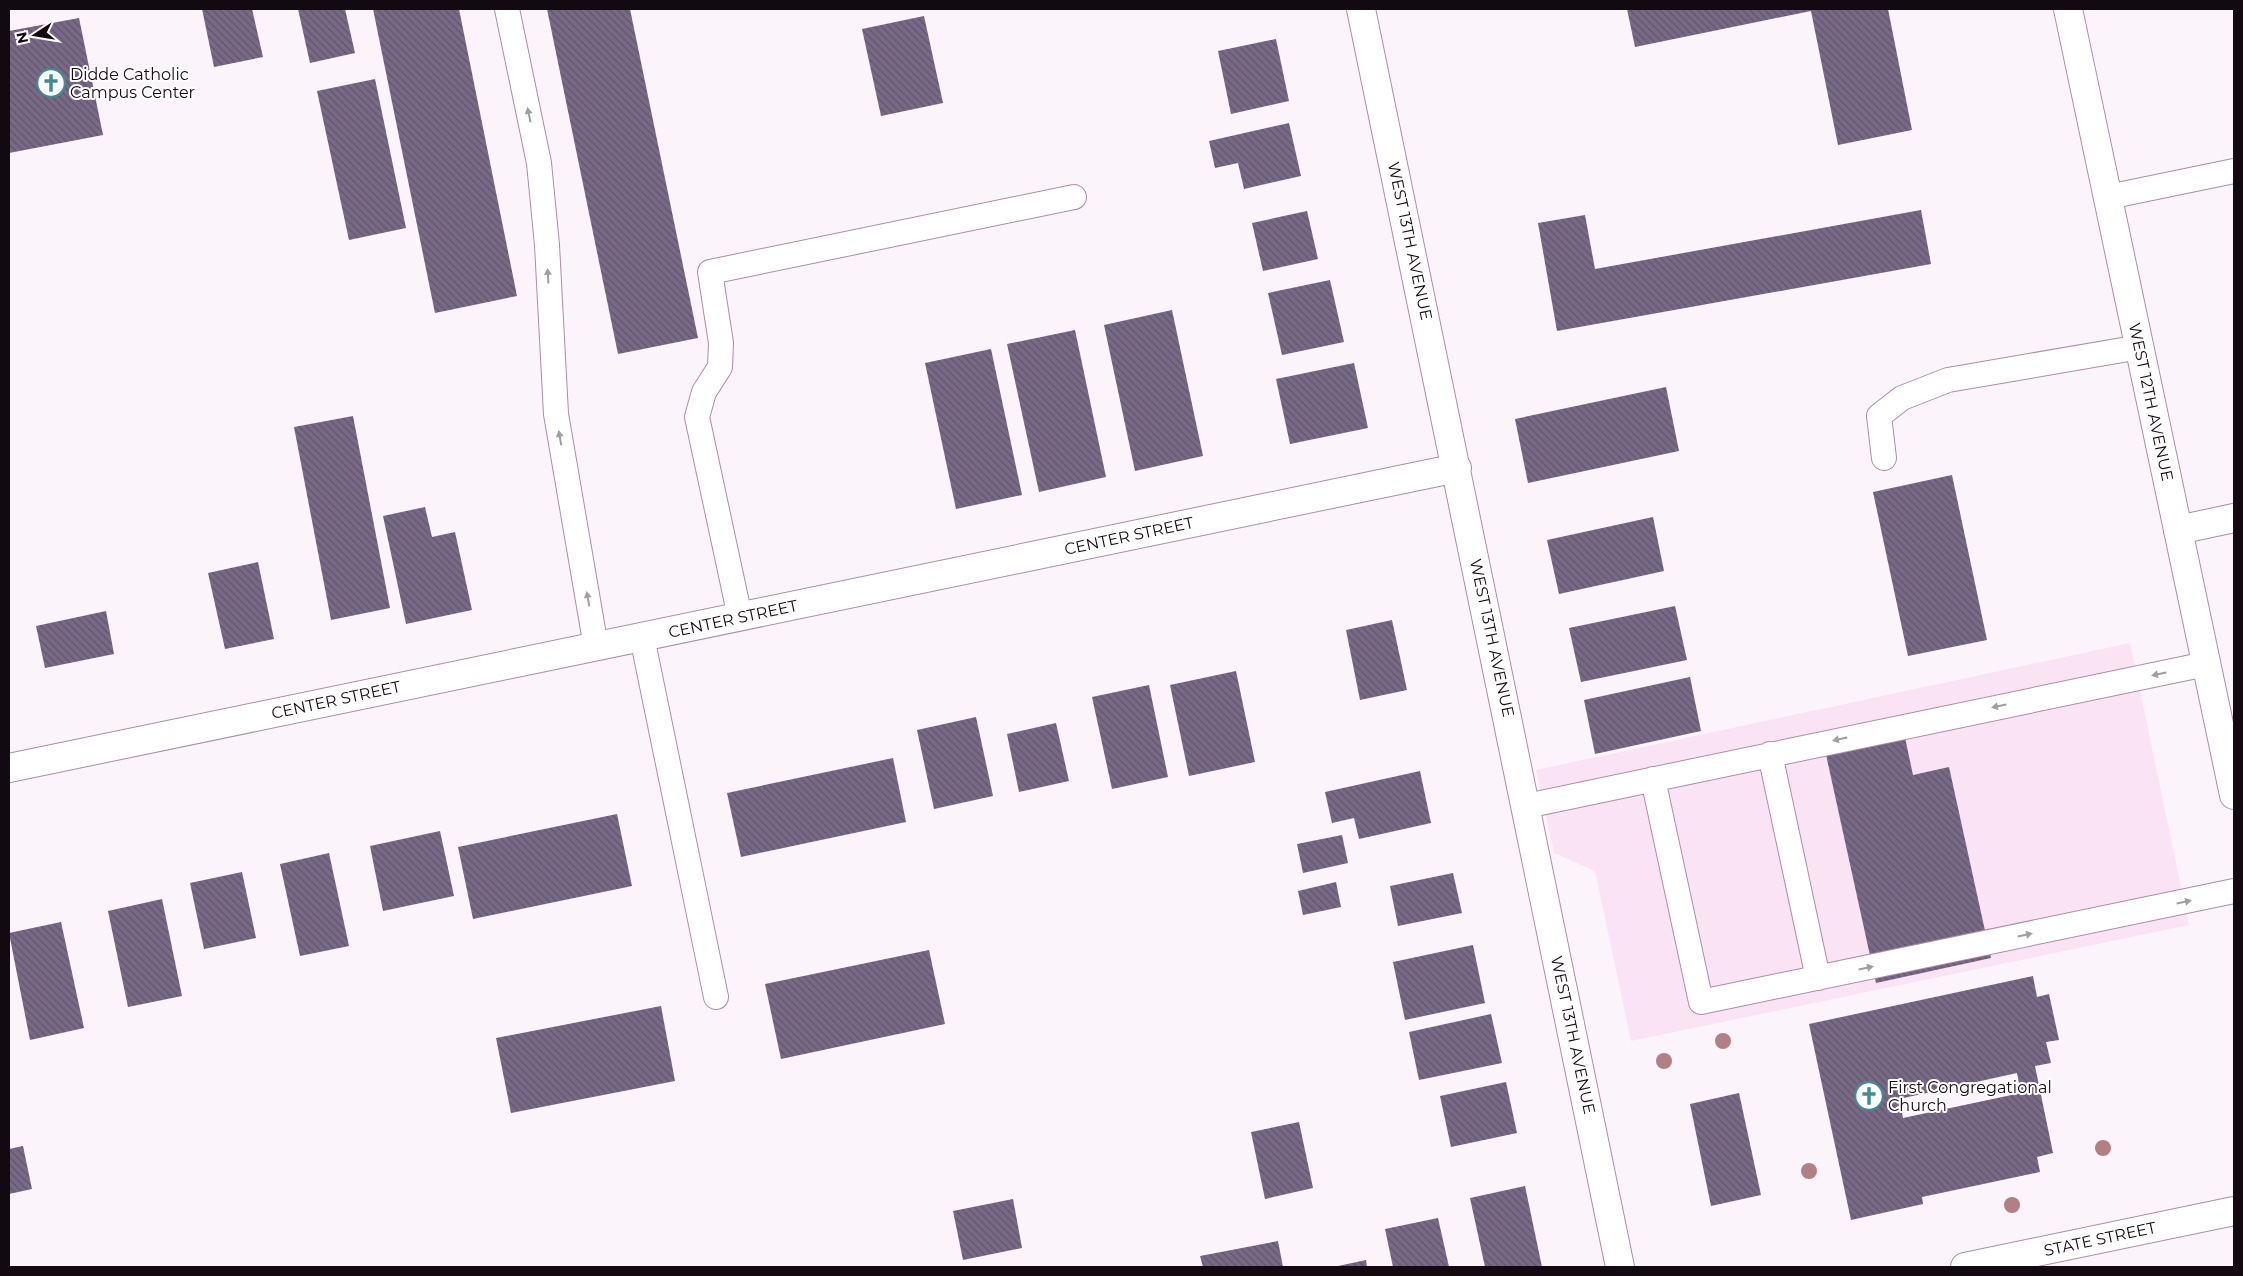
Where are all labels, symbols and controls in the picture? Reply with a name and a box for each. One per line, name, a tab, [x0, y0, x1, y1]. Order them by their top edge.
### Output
north arrow	[10, 10, 60, 60]
text: N	[12, 30, 32, 45]
place label: Didde Catholic Campus Center	[70, 65, 195, 102]
church icon: Didde Catholic Campus Center	[36, 68, 66, 98]
one-way arrow	[525, 108, 533, 123]
street label: WEST 13TH AVENUE	[1384, 160, 1436, 322]
one-way arrow	[544, 268, 552, 284]
street label: WEST 12TH AVENUE	[2125, 321, 2177, 483]
one-way arrow	[556, 430, 564, 446]
street label: CENTER STREET	[1063, 513, 1196, 559]
street label: WEST 13TH AVENUE	[1466, 557, 1518, 719]
one-way arrow	[583, 590, 591, 606]
street label: CENTER STREET	[667, 596, 800, 642]
one-way arrow	[2151, 670, 2166, 678]
street label: CENTER STREET	[270, 677, 403, 723]
one-way arrow	[1991, 703, 2007, 711]
one-way arrow	[1833, 735, 1848, 743]
one-way arrow	[2176, 898, 2191, 906]
one-way arrow	[2017, 931, 2032, 939]
street label: WEST 13TH AVENUE	[1547, 954, 1599, 1116]
one-way arrow	[1858, 964, 1874, 972]
place label: First Congregational Church	[1888, 1078, 2052, 1115]
church icon: First Congregational Church	[1854, 1081, 1884, 1111]
street label: STATE STREET	[2042, 1218, 2159, 1260]

